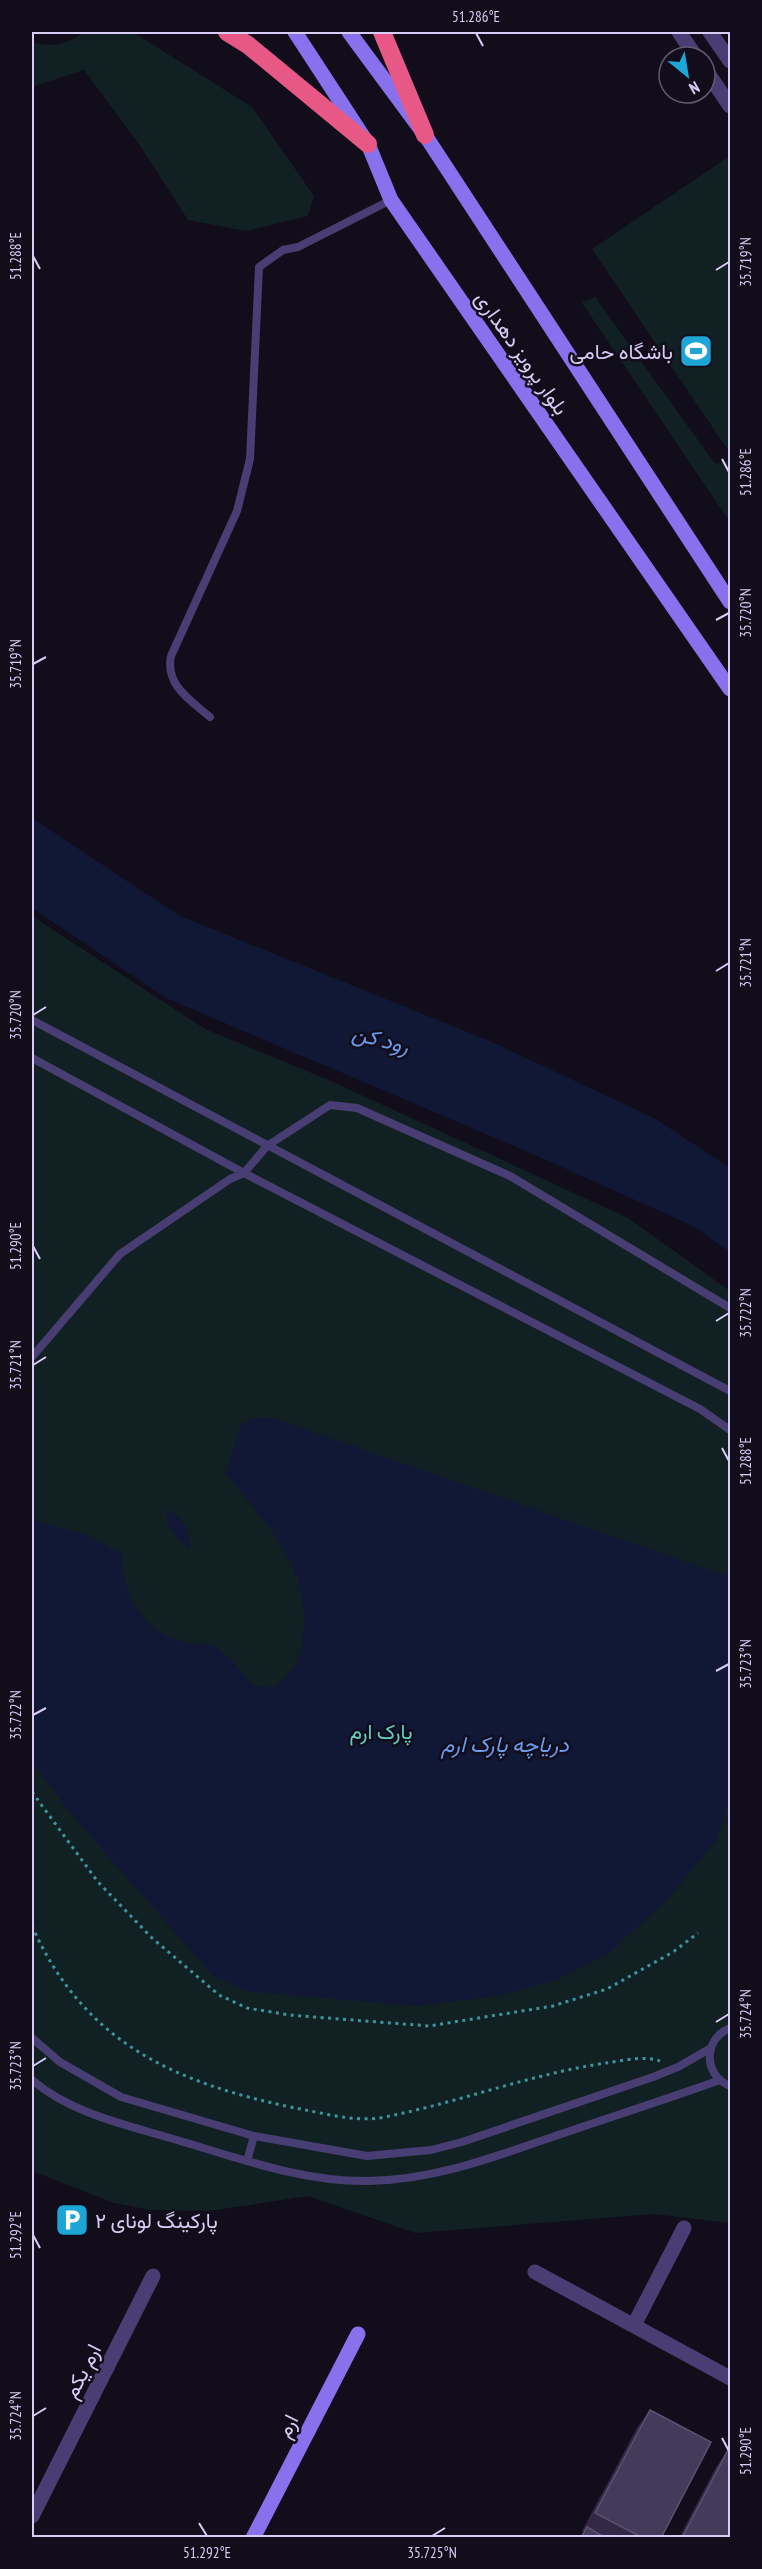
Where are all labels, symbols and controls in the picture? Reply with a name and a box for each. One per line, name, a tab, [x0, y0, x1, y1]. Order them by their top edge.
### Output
text: 51.286°E	[452, 7, 500, 26]
north arrow	[657, 45, 717, 105]
text: N	[686, 77, 703, 99]
text: 51.288°E	[6, 232, 25, 280]
text: 35.719°N	[736, 237, 755, 287]
street label: بلوار پرویز دهداری	[468, 286, 575, 421]
sports icon: باشگاه حامی	[678, 333, 714, 369]
place label: باشگاه حامی	[569, 338, 673, 365]
text: 51.286°E	[736, 448, 755, 496]
text: 35.720°N	[736, 588, 755, 638]
text: 35.719°N	[6, 639, 25, 689]
text: 35.721°N	[736, 938, 755, 988]
text: 35.720°N	[6, 990, 25, 1040]
water label: رود کن	[349, 1018, 413, 1060]
text: 51.290°E	[6, 1222, 25, 1270]
text: 35.722°N	[736, 1288, 755, 1338]
text: 35.721°N	[6, 1340, 25, 1390]
text: 51.288°E	[736, 1437, 755, 1485]
text: 35.723°N	[736, 1639, 755, 1689]
text: 35.722°N	[6, 1690, 25, 1740]
park label: پارک ارم	[349, 1718, 413, 1746]
water label: دریاچه پارک ارم	[440, 1730, 569, 1759]
text: 35.724°N	[736, 1989, 755, 2039]
text: 35.723°N	[6, 2041, 25, 2091]
parking icon: پارکینگ لونای ۲	[54, 2202, 90, 2238]
place label: پارکینگ لونای ۲	[95, 2207, 218, 2235]
text: 51.292°E	[6, 2211, 25, 2259]
street label: ارم یکم	[57, 2339, 108, 2403]
text: 35.724°N	[6, 2391, 25, 2441]
street label: ارم	[270, 2410, 305, 2443]
text: 51.290°E	[736, 2427, 755, 2475]
text: 51.292°E	[183, 2543, 231, 2562]
text: 35.725°N	[407, 2543, 457, 2562]

